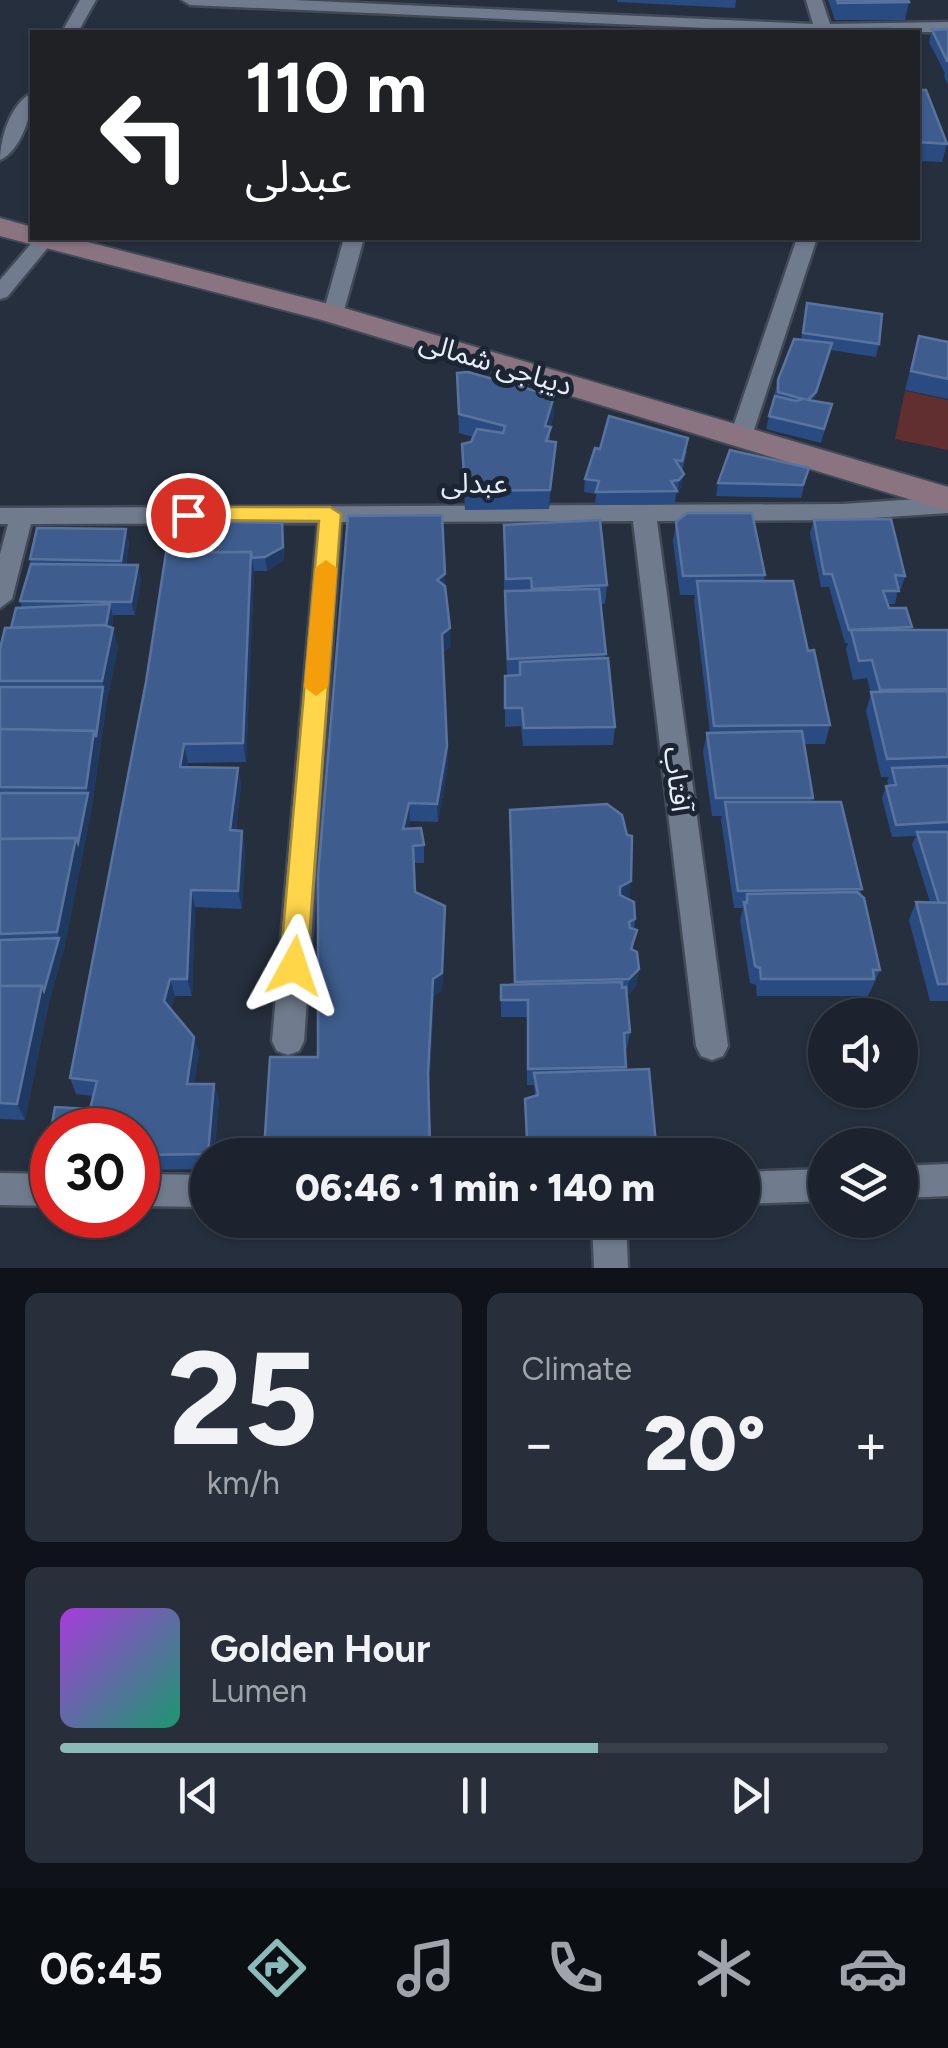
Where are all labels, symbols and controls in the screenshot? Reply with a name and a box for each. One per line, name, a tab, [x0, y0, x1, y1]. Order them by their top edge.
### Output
text: 110 m	[245, 45, 427, 130]
icon: left	[80, 70, 210, 200]
text: عبدلی	[245, 149, 352, 203]
street label: دیباجی شمالی	[416, 324, 576, 402]
street label: عبدلی	[441, 466, 507, 500]
pin	[146, 473, 231, 558]
icon: arrive	[161, 488, 216, 543]
street label: آفتاب	[657, 744, 699, 815]
position arrow	[242, 914, 346, 1018]
map controls	[808, 998, 918, 1238]
button: sound	[808, 998, 918, 1108]
speed limit sign: 30	[30, 1108, 160, 1238]
button: layers	[808, 1128, 918, 1238]
text: 06:46 · 1 min · 140 m	[295, 1165, 655, 1211]
text: 25	[168, 1321, 319, 1477]
text: Climate	[522, 1350, 632, 1388]
text: 20°	[644, 1399, 766, 1489]
text: −	[522, 1411, 556, 1477]
text: +	[854, 1411, 888, 1477]
text: km/h	[207, 1464, 280, 1502]
text: Golden Hour	[210, 1626, 431, 1672]
text: Lumen	[210, 1672, 307, 1710]
icon: previous	[171, 1768, 226, 1823]
icon: pause	[447, 1768, 502, 1823]
icon: next	[723, 1768, 778, 1823]
icon: directions	[242, 1933, 312, 2003]
icon: music	[391, 1933, 461, 2003]
icon: phone	[540, 1933, 610, 2003]
icon: climate	[689, 1933, 759, 2003]
icon: car	[838, 1933, 908, 2003]
text: 06:45	[40, 1941, 163, 1995]

